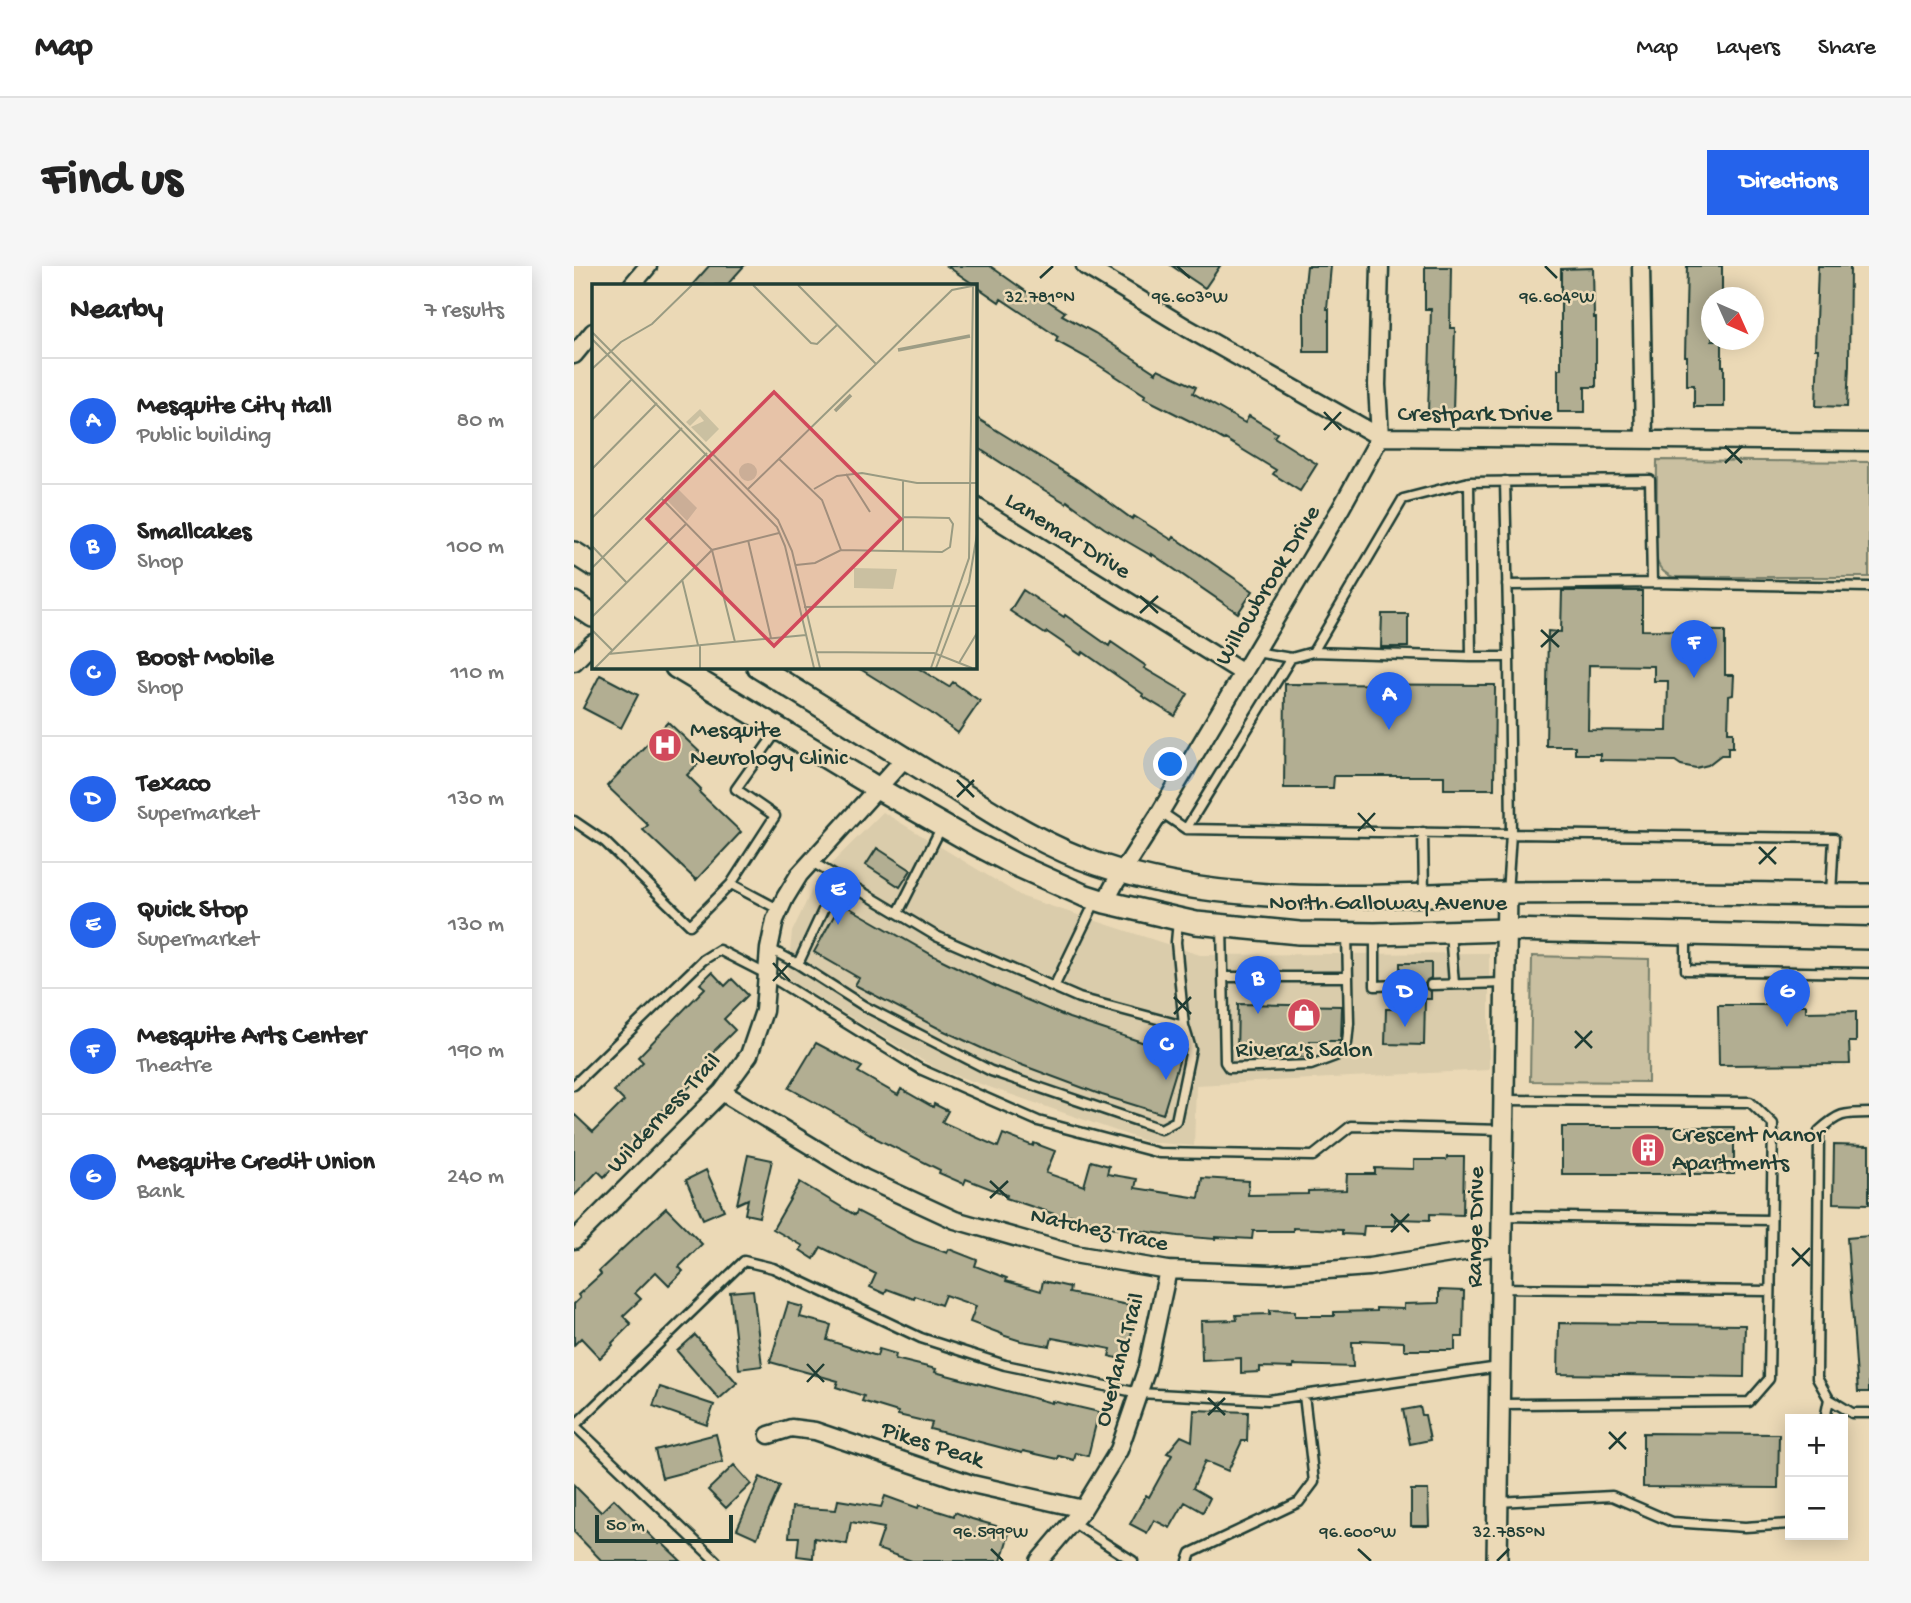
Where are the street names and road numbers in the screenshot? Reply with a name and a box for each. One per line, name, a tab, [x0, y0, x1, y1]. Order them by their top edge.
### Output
street label: Crestpark Drive	[1398, 401, 1553, 430]
street label: Lanemar Drive	[999, 487, 1136, 587]
street label: Willowbrook Drive	[1210, 500, 1329, 671]
street label: North Galloway Avenue	[1269, 890, 1508, 919]
street label: Wilderness Trail	[602, 1048, 728, 1180]
street label: Range Drive	[1461, 1165, 1493, 1288]
street label: Natchez Trace	[1027, 1202, 1171, 1260]
street label: Overland Trail	[1089, 1290, 1153, 1430]
street label: Pikes Peak	[876, 1416, 989, 1477]

